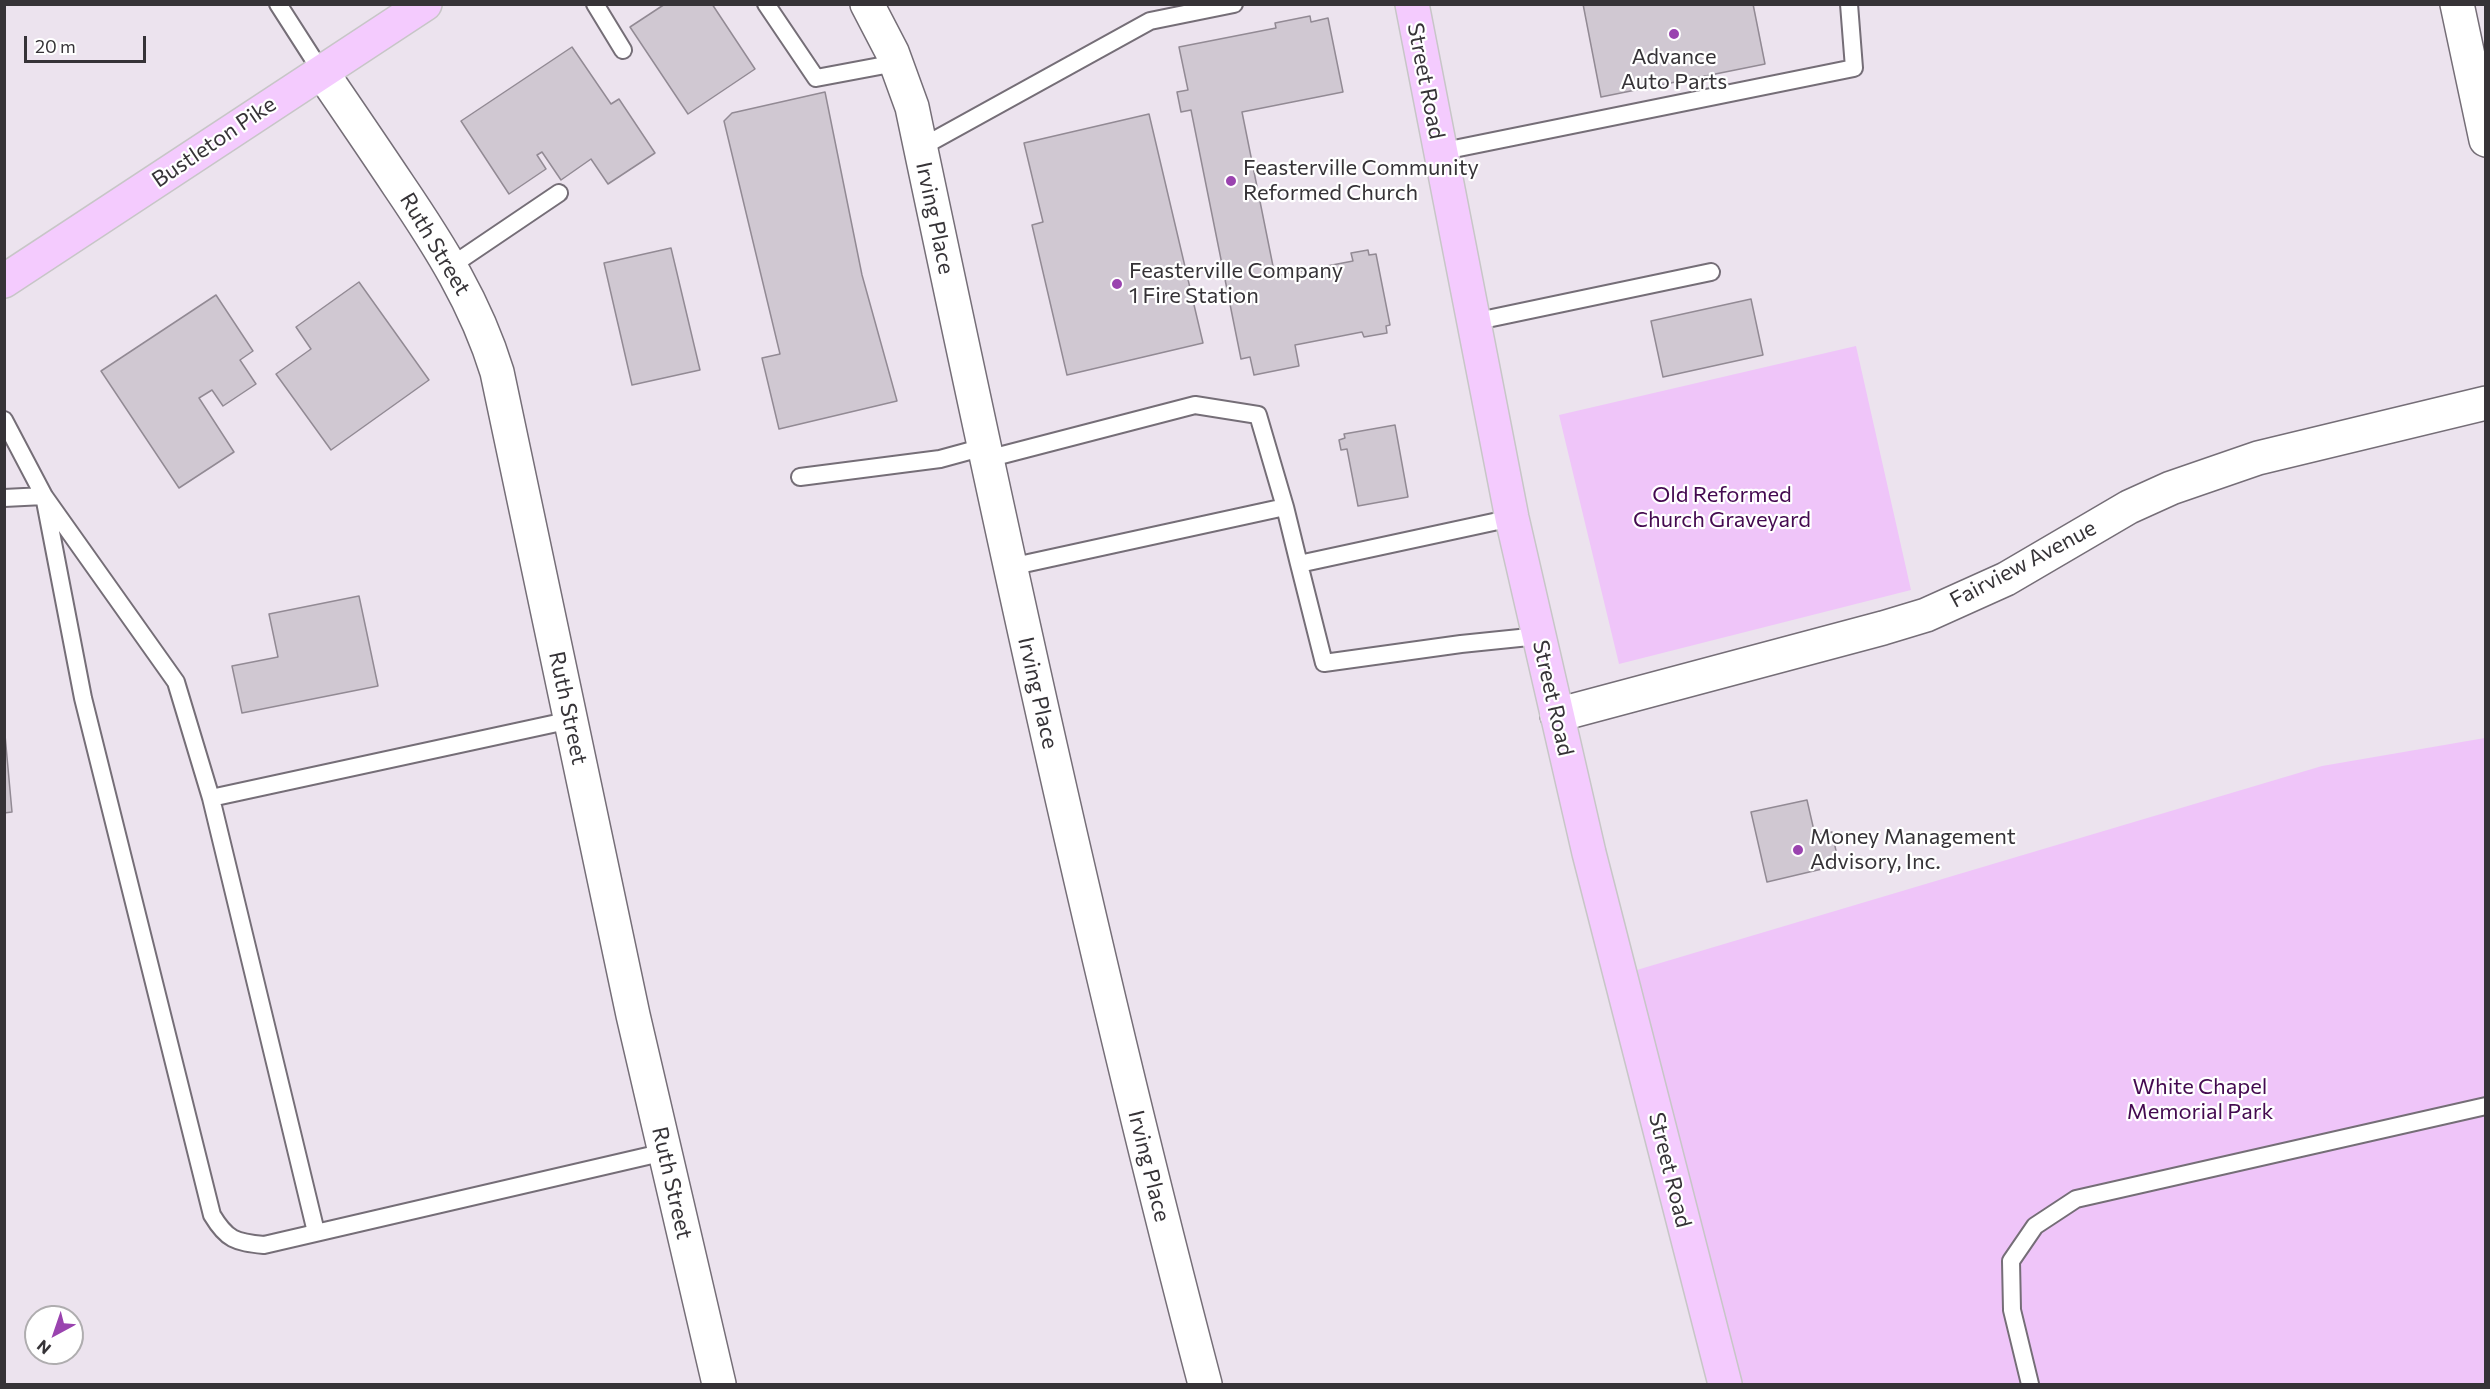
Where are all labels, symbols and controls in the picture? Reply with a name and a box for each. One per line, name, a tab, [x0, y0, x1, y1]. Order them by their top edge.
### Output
street label: Street Road	[1402, 21, 1450, 141]
scale bar	[27, 24, 148, 62]
marker: Advance Auto Parts	[1667, 27, 1681, 41]
text: 20 m	[35, 35, 76, 57]
place label: Advance Auto Parts	[1621, 44, 1727, 96]
street label: Bustleton Pike	[147, 91, 281, 193]
place label: Feasterville Community Reformed Church	[1243, 155, 1479, 206]
street label: Irving Place	[910, 159, 960, 277]
marker: Feasterville Community Reformed Church	[1224, 174, 1238, 188]
street label: Ruth Street	[394, 188, 476, 300]
place label: Feasterville Company 1 Fire Station	[1129, 258, 1343, 310]
marker: Feasterville Company 1 Fire Station	[1110, 277, 1124, 291]
park label: Old Reformed Church Graveyard	[1633, 482, 1811, 534]
street label: Fairview Avenue	[1945, 514, 2101, 614]
street label: Irving Place	[1012, 634, 1064, 752]
street label: Street Road	[1527, 638, 1579, 758]
street label: Ruth Street	[543, 649, 593, 767]
place label: Money Management Advisory, Inc.	[1810, 824, 2016, 876]
marker: Money Management Advisory, Inc.	[1791, 843, 1805, 857]
park label: White Chapel Memorial Park	[2127, 1074, 2273, 1126]
street label: Irving Place	[1122, 1107, 1176, 1225]
street label: Street Road	[1643, 1110, 1697, 1230]
street label: Ruth Street	[646, 1124, 698, 1242]
north arrow	[24, 1305, 84, 1365]
text: N	[33, 1337, 54, 1359]

